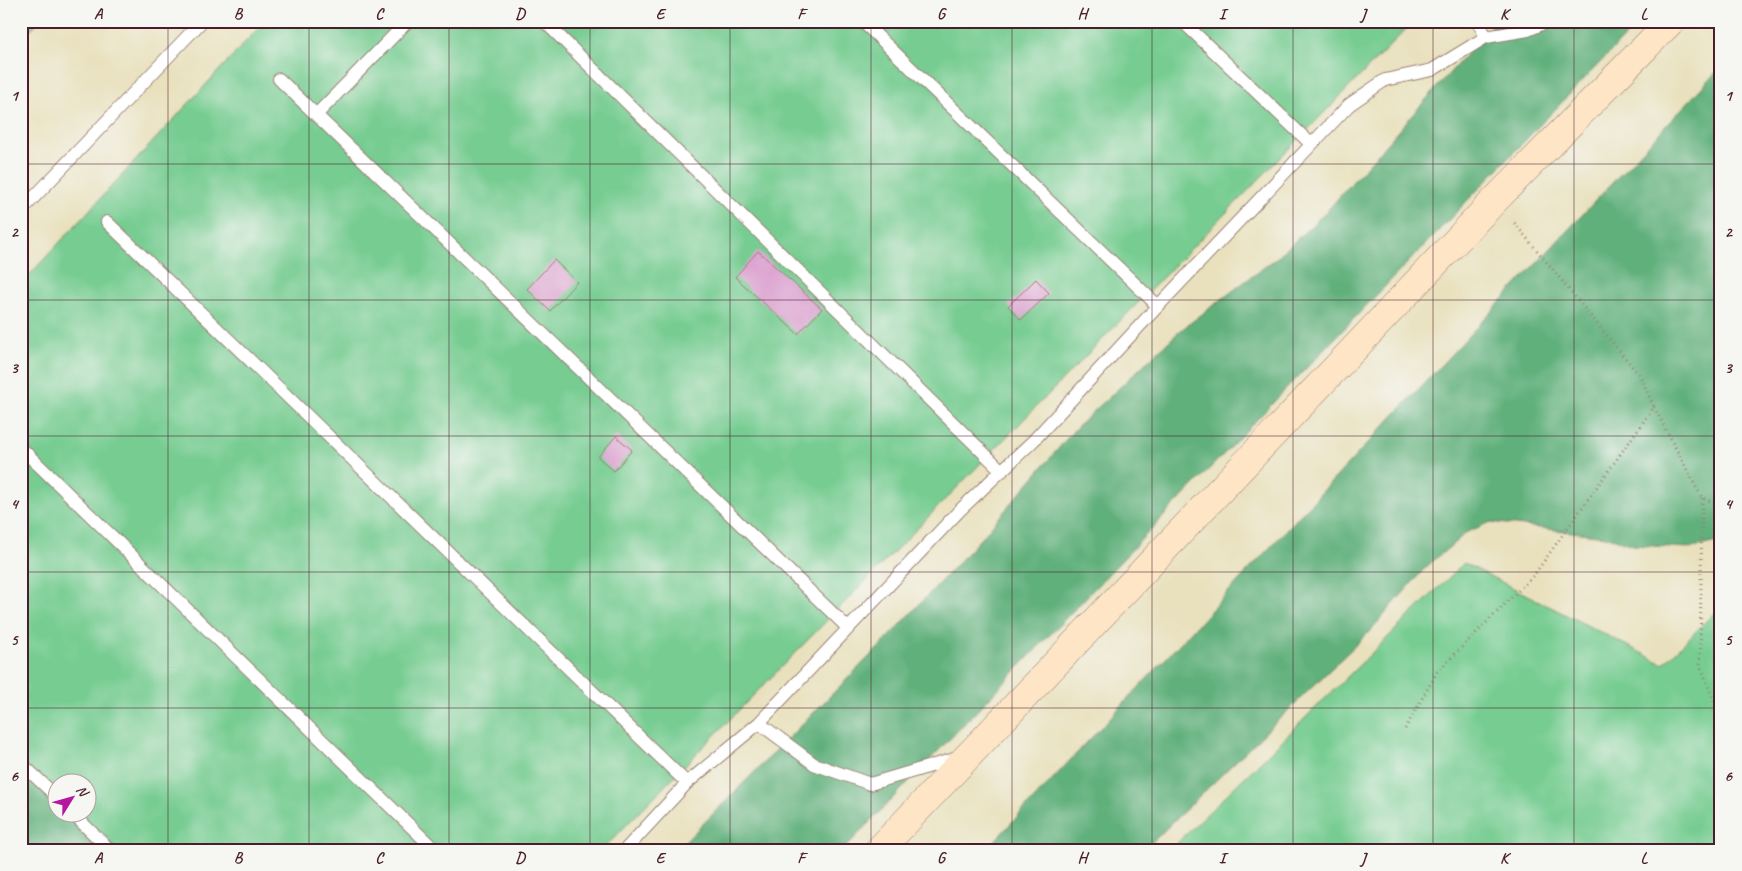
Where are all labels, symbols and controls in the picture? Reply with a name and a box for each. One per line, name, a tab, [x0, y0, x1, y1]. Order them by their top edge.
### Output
text: A	[94, 4, 104, 24]
text: B	[234, 4, 244, 24]
text: C	[375, 4, 385, 24]
text: D	[515, 4, 526, 24]
text: E	[656, 4, 667, 24]
text: F	[797, 4, 808, 24]
text: G	[937, 4, 947, 24]
text: H	[1077, 4, 1089, 24]
text: I	[1219, 4, 1229, 24]
text: J	[1359, 4, 1368, 24]
text: K	[1500, 4, 1512, 24]
text: L	[1641, 4, 1649, 24]
text: 1	[10, 86, 19, 106]
text: 1	[1724, 86, 1733, 106]
text: 2	[10, 222, 19, 242]
text: 2	[1724, 222, 1733, 242]
text: 3	[10, 358, 19, 378]
text: 3	[1724, 358, 1733, 378]
text: 4	[10, 494, 19, 514]
text: 4	[1724, 494, 1733, 514]
text: 5	[11, 630, 20, 650]
text: 5	[1725, 630, 1734, 650]
text: 6	[10, 766, 19, 786]
text: 6	[1724, 766, 1733, 786]
north arrow	[48, 774, 98, 824]
text: N	[73, 782, 93, 801]
text: A	[94, 848, 104, 868]
text: B	[234, 848, 244, 868]
text: C	[375, 848, 385, 868]
text: D	[515, 848, 526, 868]
text: E	[656, 848, 667, 868]
text: F	[797, 848, 808, 868]
text: G	[937, 848, 947, 868]
text: H	[1077, 848, 1089, 868]
text: I	[1219, 848, 1229, 868]
text: J	[1359, 848, 1368, 868]
text: K	[1500, 848, 1512, 868]
text: L	[1641, 848, 1649, 868]

